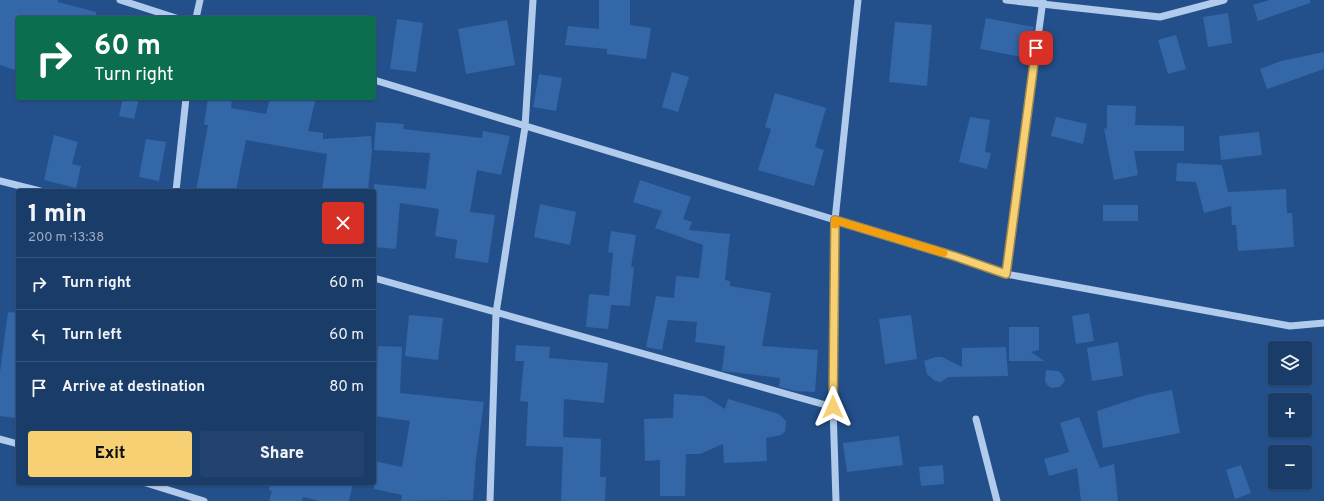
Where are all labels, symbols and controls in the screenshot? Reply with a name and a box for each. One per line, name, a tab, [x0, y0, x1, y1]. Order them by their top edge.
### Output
text: 60 m	[94, 29, 161, 65]
pin	[1019, 31, 1053, 65]
icon: right	[28, 32, 80, 84]
icon: arrive	[1025, 37, 1047, 59]
text: Turn right	[94, 64, 174, 87]
text: 1 min	[28, 200, 87, 230]
button: close	[322, 202, 364, 244]
text: 200 m · 13:38	[28, 230, 104, 246]
icon: right	[28, 273, 50, 295]
text: Turn right	[62, 274, 131, 293]
text: 60 m	[329, 274, 364, 293]
icon: left	[28, 325, 50, 347]
text: Turn left	[62, 326, 122, 345]
text: 60 m	[329, 326, 364, 345]
map controls	[1268, 341, 1312, 489]
button: layers	[1268, 341, 1312, 385]
icon: arrive	[28, 377, 50, 399]
text: Arrive at destination	[62, 378, 205, 397]
text: 80 m	[329, 378, 364, 397]
position arrow	[812, 386, 854, 428]
button: +	[1268, 393, 1312, 437]
button: Exit	[28, 431, 192, 477]
button: Share	[200, 431, 364, 477]
button: −	[1268, 445, 1312, 489]

